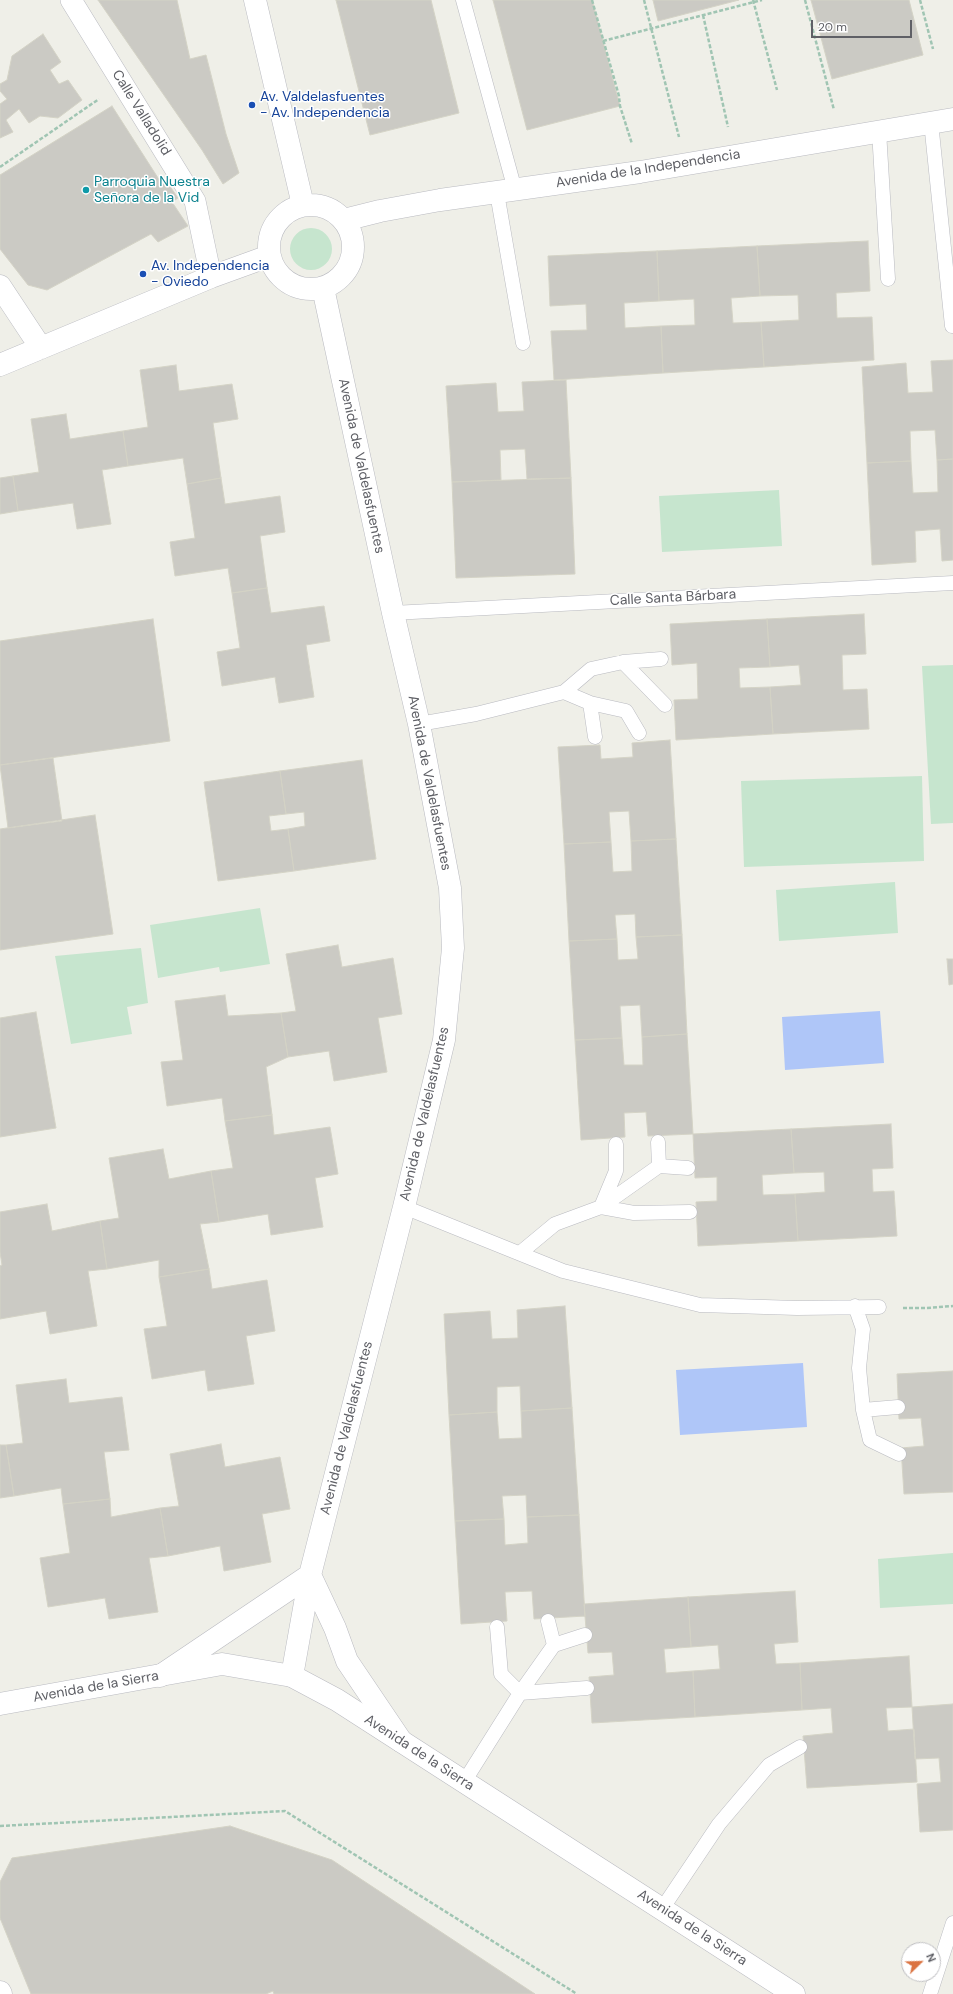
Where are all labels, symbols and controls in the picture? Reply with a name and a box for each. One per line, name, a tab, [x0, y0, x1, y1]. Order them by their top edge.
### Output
scale bar	[813, 12, 914, 38]
text: 20 m	[818, 19, 847, 35]
street label: Calle Valladolid	[108, 67, 174, 159]
place label: Av. Valdelasfuentes - Av. Independencia	[260, 89, 390, 122]
marker: Av. Valdelasfuentes - Av. Independencia	[247, 100, 257, 110]
street label: Avenida de la Independencia	[555, 146, 741, 192]
place label: Parroquia Nuestra Señora de la Vid	[94, 174, 210, 206]
marker: Parroquia Nuestra Señora de la Vid	[81, 185, 91, 195]
place label: Av. Independencia - Oviedo	[151, 258, 269, 290]
marker: Av. Independencia - Oviedo	[138, 269, 148, 279]
street label: Avenida de Valdelasfuentes	[334, 377, 388, 555]
street label: Calle Santa Bárbara	[609, 586, 737, 610]
street label: Avenida de Valdelasfuentes	[404, 694, 454, 872]
street label: Avenida de Valdelasfuentes	[397, 1025, 453, 1203]
street label: Avenida de Valdelasfuentes	[317, 1339, 377, 1517]
street label: Avenida de la Sierra	[32, 1668, 160, 1706]
street label: Avenida de la Sierra	[361, 1711, 477, 1795]
street label: Avenida de la Sierra	[634, 1886, 750, 1970]
north arrow	[901, 1942, 941, 1982]
text: N	[923, 1951, 939, 1964]

